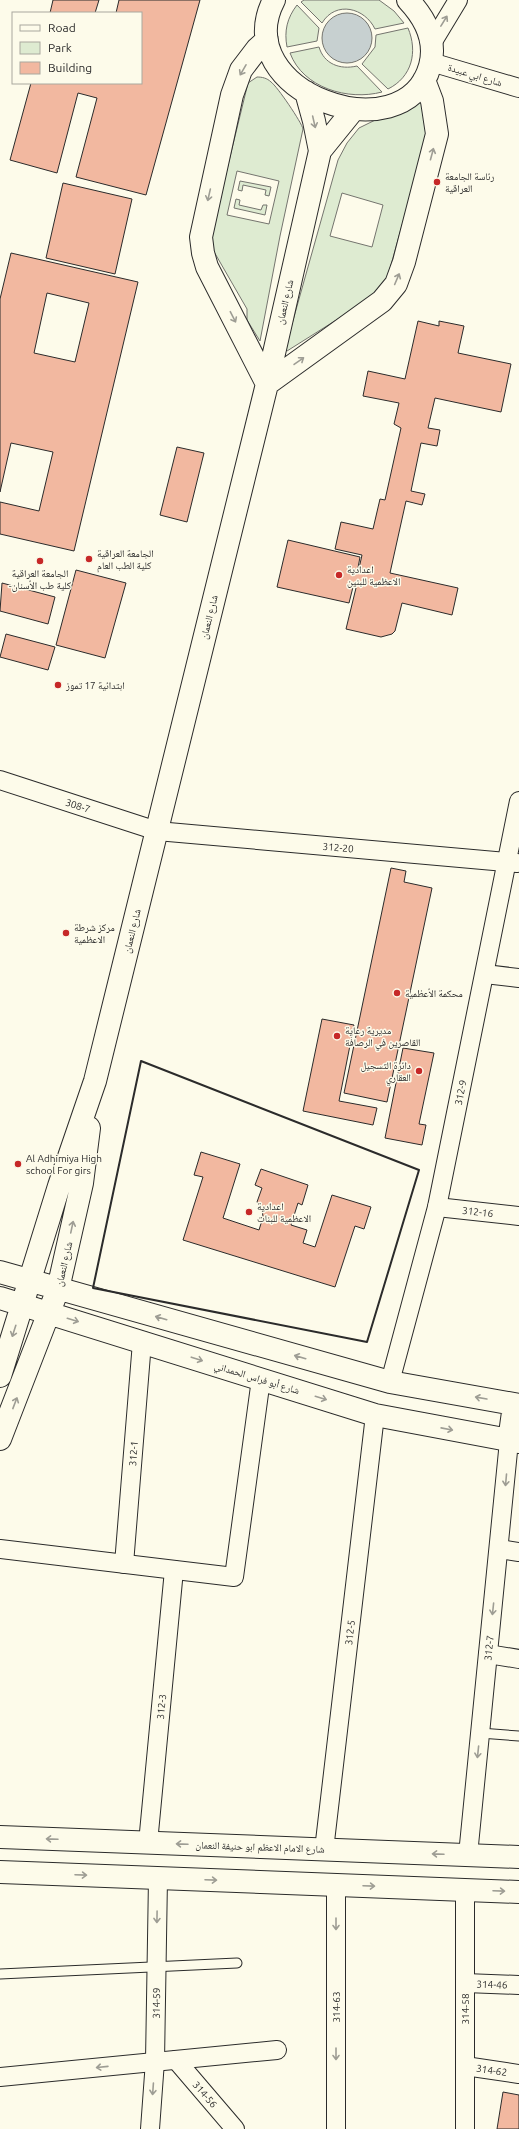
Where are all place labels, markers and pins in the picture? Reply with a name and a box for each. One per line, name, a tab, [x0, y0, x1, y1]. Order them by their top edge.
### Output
place label: رئاسة الجامعة العراقية	[445, 171, 495, 194]
marker: رئاسة الجامعة العراقية	[432, 177, 442, 187]
place label: الجامعة العراقية كلية الطب العام	[97, 548, 154, 573]
marker: الجامعة العراقية كلية الطب العام	[84, 554, 94, 564]
marker: الجامعة العراقية -كلية طب الأسنان	[35, 556, 45, 566]
place label: اعدادية الاعظمية للبنين	[347, 564, 400, 588]
place label: الجامعة العراقية -كلية طب الأسنان	[9, 568, 71, 592]
marker: اعدادية الاعظمية للبنين	[334, 570, 344, 580]
marker: ابتدائية 17 تموز	[53, 680, 63, 690]
place label: ابتدائية 17 تموز	[65, 680, 125, 691]
place label: مركز شرطة الاعظمية	[74, 922, 115, 945]
marker: مركز شرطة الاعظمية	[61, 928, 71, 938]
marker: محكمة الأعظمية	[392, 988, 402, 998]
place label: محكمة الأعظمية	[405, 988, 463, 999]
place label: مديرية رعاية القاصرين في الرصافة	[345, 1025, 420, 1050]
marker: مديرية رعاية القاصرين في الرصافة	[332, 1031, 342, 1041]
place label: دائرة التسجيل العقاري	[360, 1060, 411, 1085]
marker: دائرة التسجيل العقاري	[414, 1066, 424, 1076]
place label: Al Adhimiya High school For girs	[26, 1153, 102, 1176]
marker: Al Adhimiya High school For girs	[13, 1159, 23, 1169]
place label: اعدادية الاعظمية للبنات	[257, 1201, 311, 1224]
marker: اعدادية الاعظمية للبنات	[244, 1207, 254, 1217]

